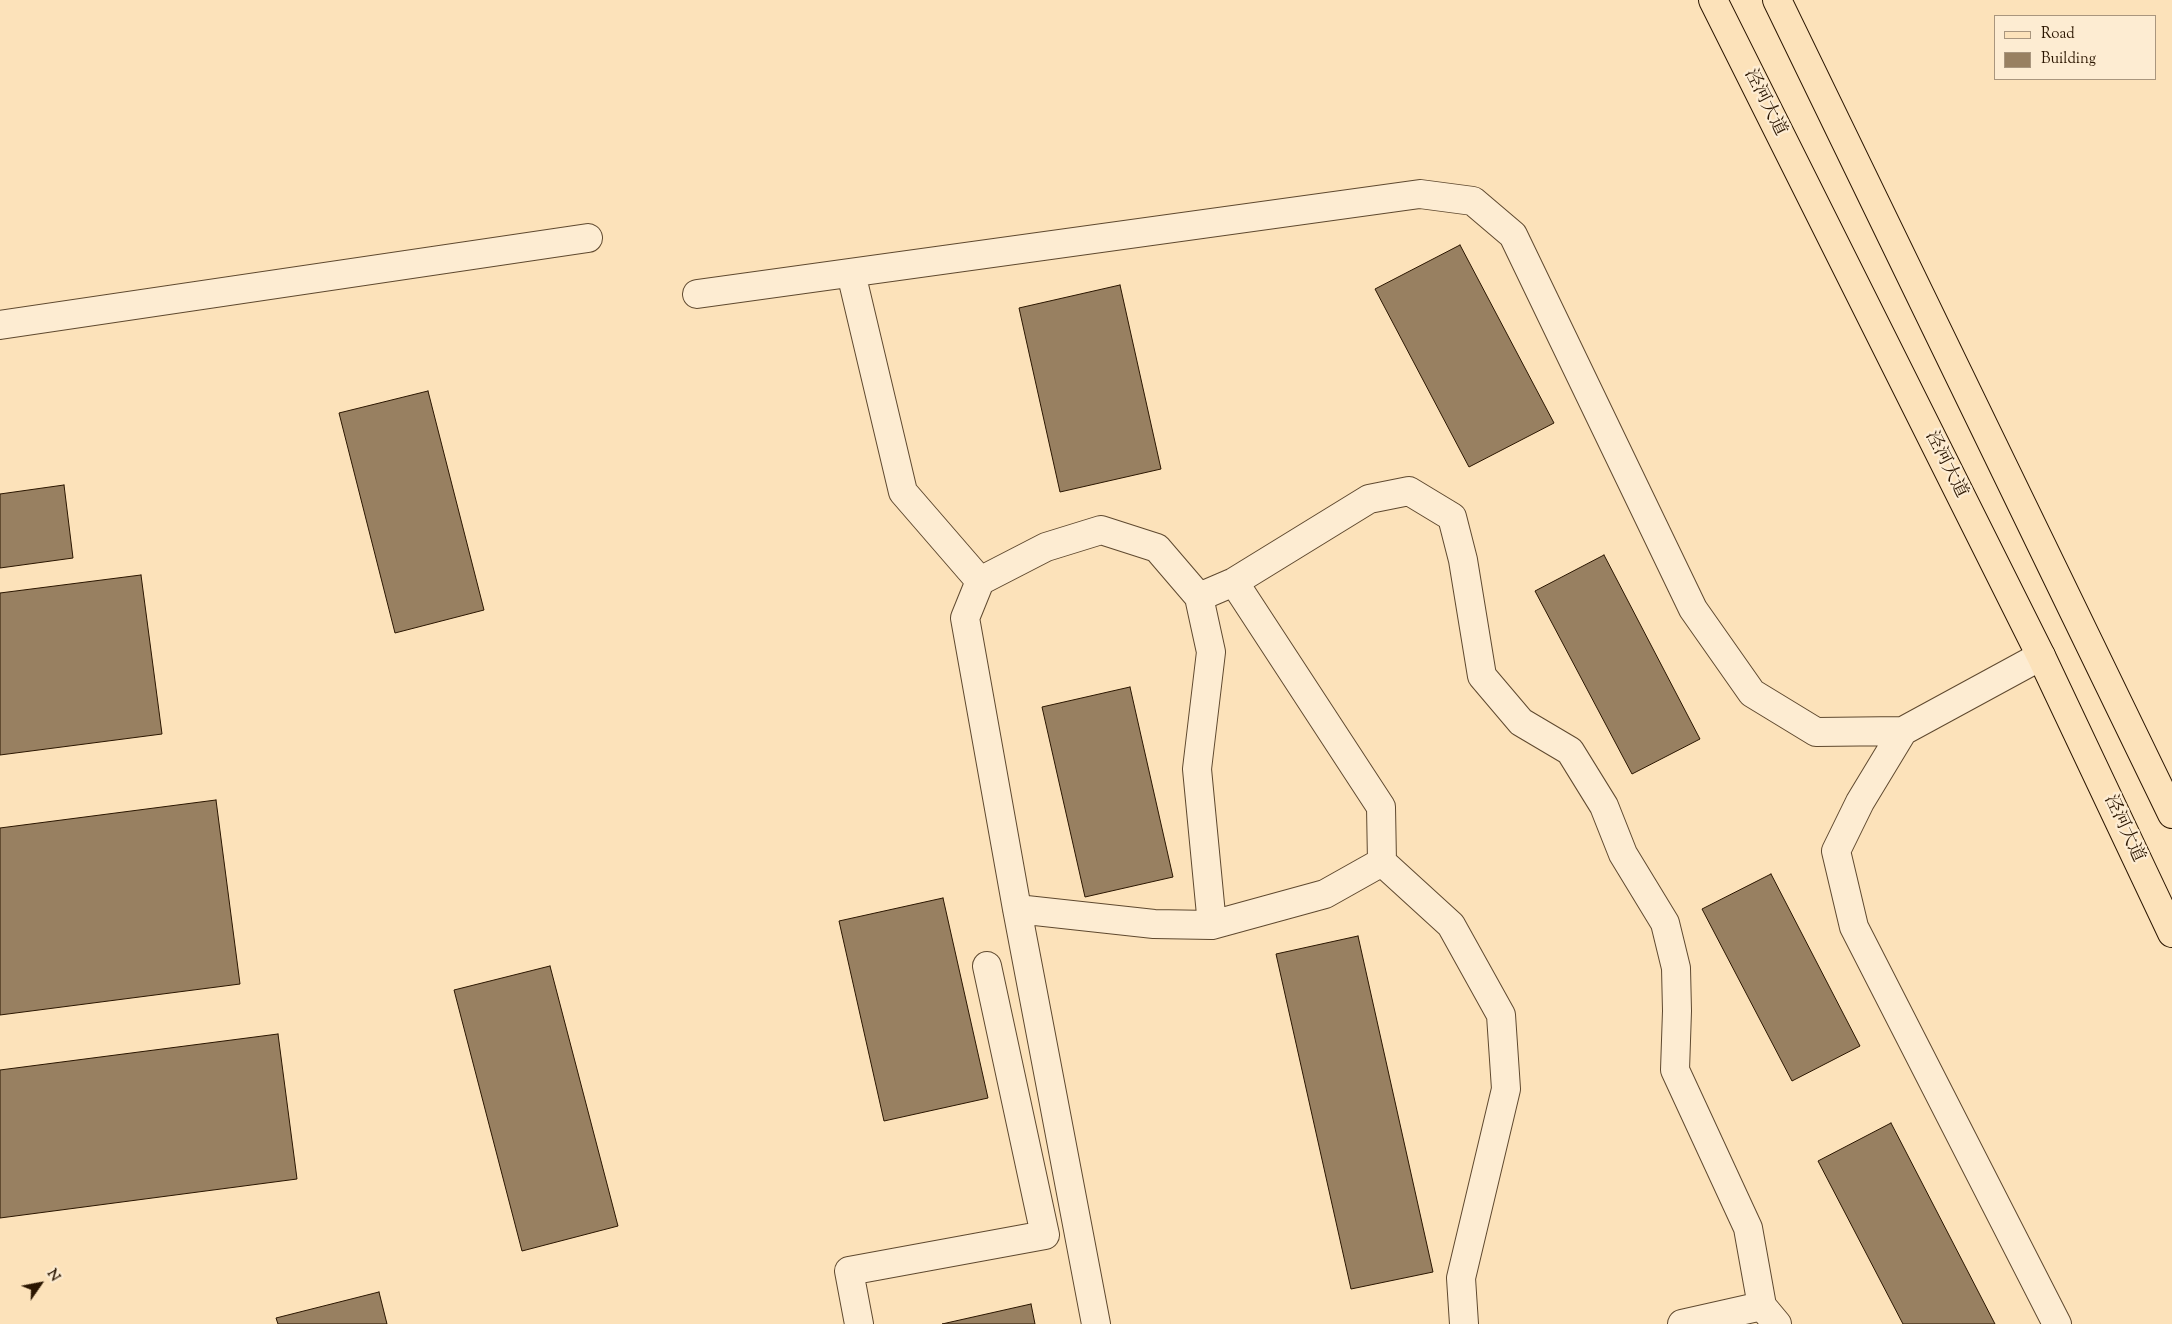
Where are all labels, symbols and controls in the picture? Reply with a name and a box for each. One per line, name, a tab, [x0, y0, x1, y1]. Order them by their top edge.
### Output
legend	[1994, 15, 2157, 80]
text: Road	[2041, 24, 2075, 45]
text: Building	[2041, 49, 2096, 70]
street label: 泾河大道	[1738, 66, 1790, 140]
street label: 泾河大道	[1919, 428, 1971, 502]
street label: 泾河大道	[2098, 792, 2148, 866]
north arrow	[15, 1259, 65, 1309]
text: N	[41, 1266, 64, 1286]

